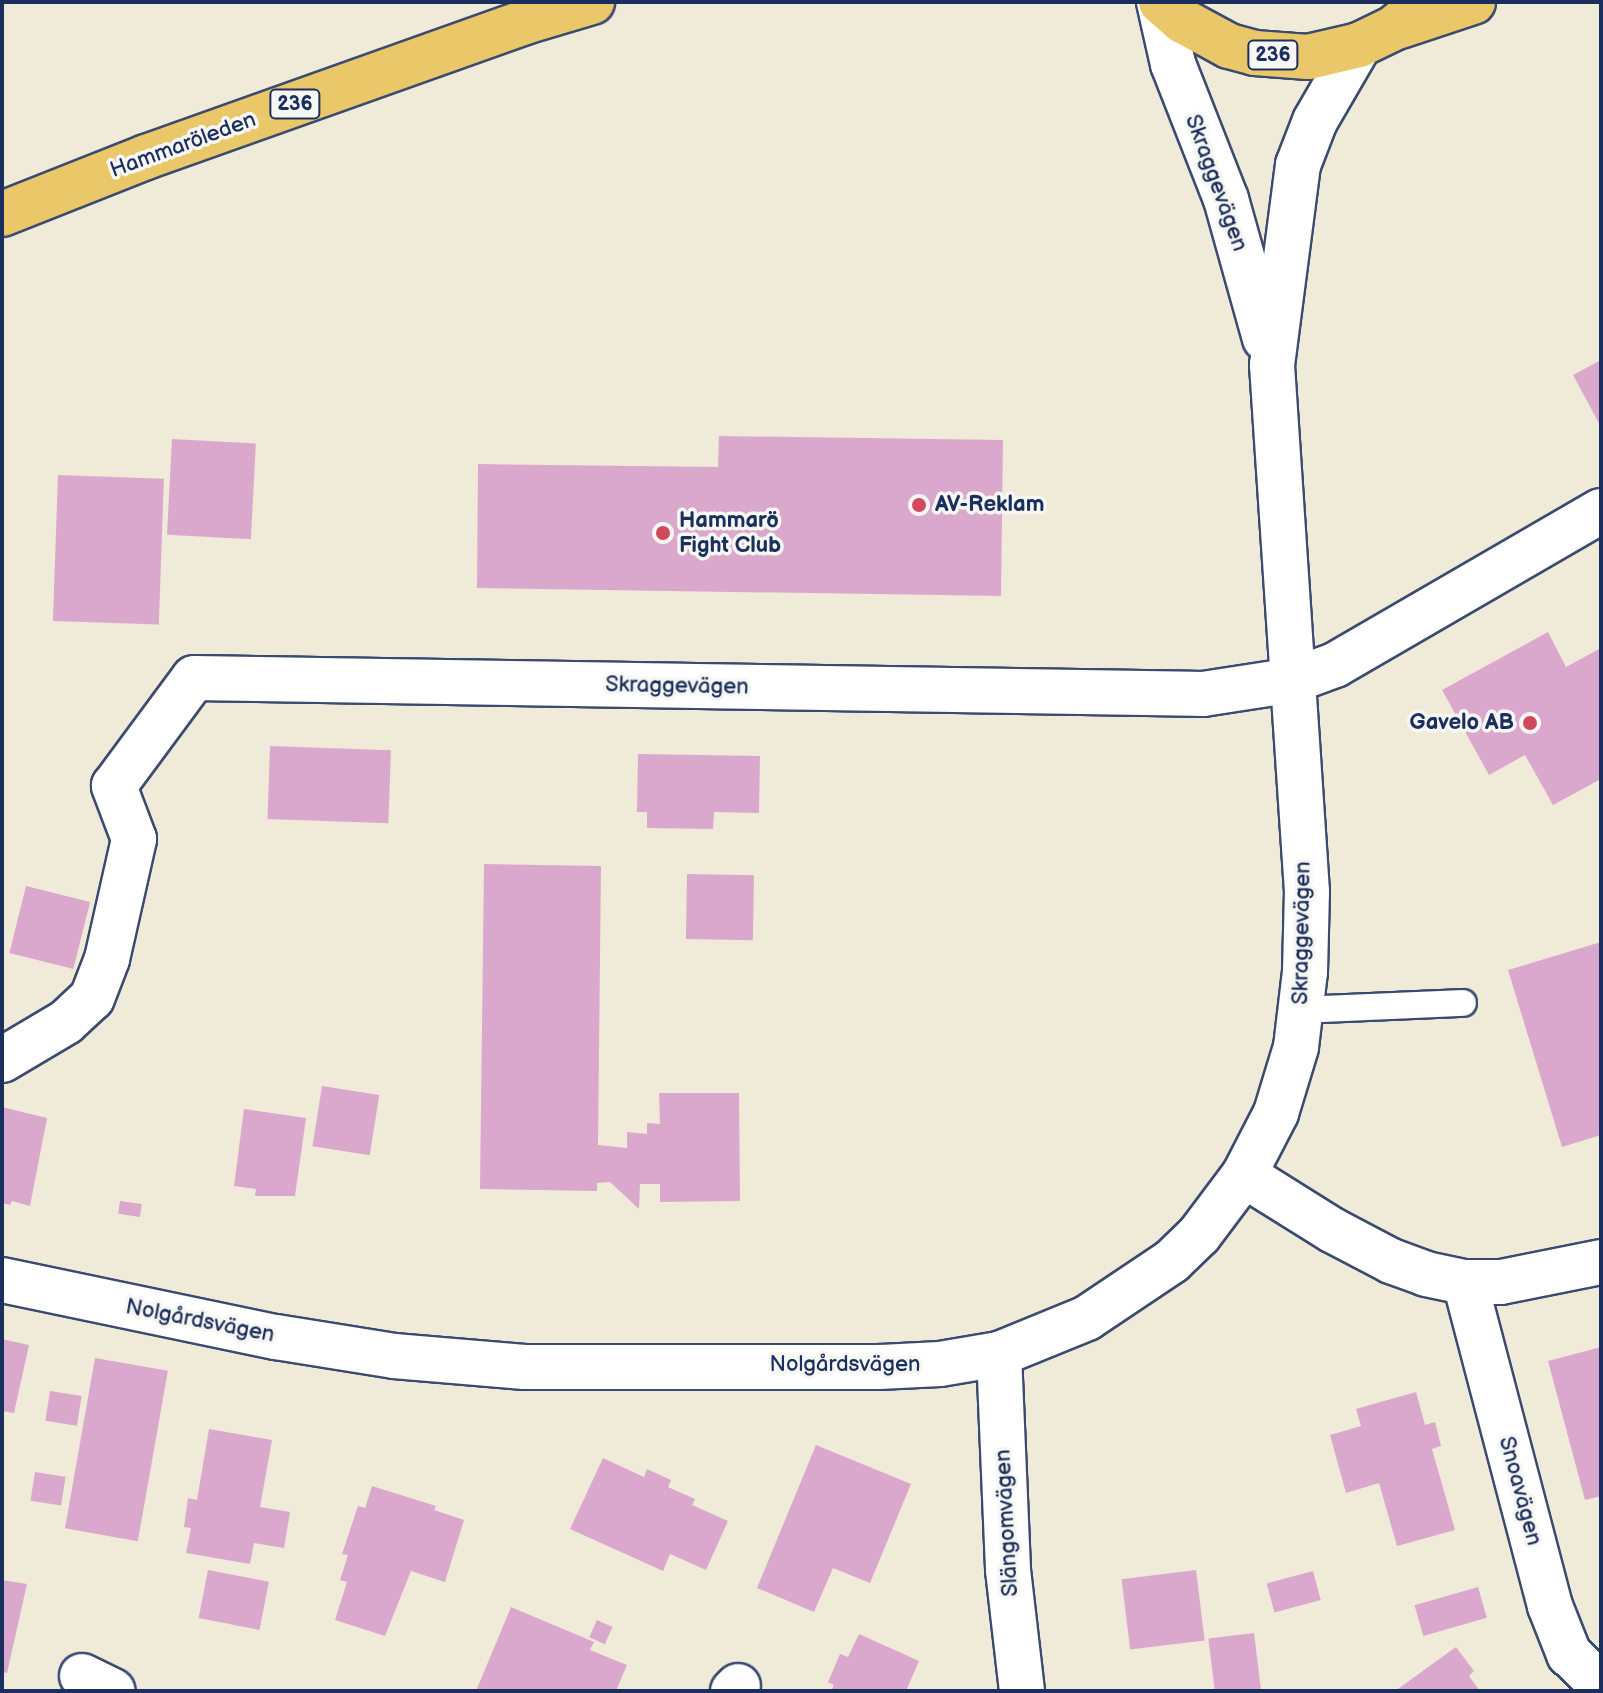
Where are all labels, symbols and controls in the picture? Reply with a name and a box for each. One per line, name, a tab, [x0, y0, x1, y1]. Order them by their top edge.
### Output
road number: 236	[1247, 39, 1299, 71]
road number: 236	[269, 88, 321, 120]
street label: Hammaröleden	[107, 106, 259, 184]
street label: Skraggevägen	[1179, 111, 1253, 255]
place label: AV-Reklam	[935, 492, 1044, 518]
marker: AV-Reklam	[910, 496, 928, 514]
place label: Hammarö Fight Club	[679, 507, 781, 558]
marker: Hammarö Fight Club	[654, 524, 672, 542]
street label: Skraggevägen	[605, 672, 749, 700]
place label: Gavelo AB	[1410, 710, 1514, 736]
marker: Gavelo AB	[1521, 714, 1539, 732]
street label: Skraggevägen	[1288, 861, 1316, 1005]
street label: Nolgårdsvägen	[123, 1294, 277, 1348]
street label: Nolgårdsvägen	[770, 1352, 920, 1378]
street label: Snoavägen	[1493, 1434, 1547, 1548]
street label: Slängomvägen	[990, 1449, 1024, 1597]

